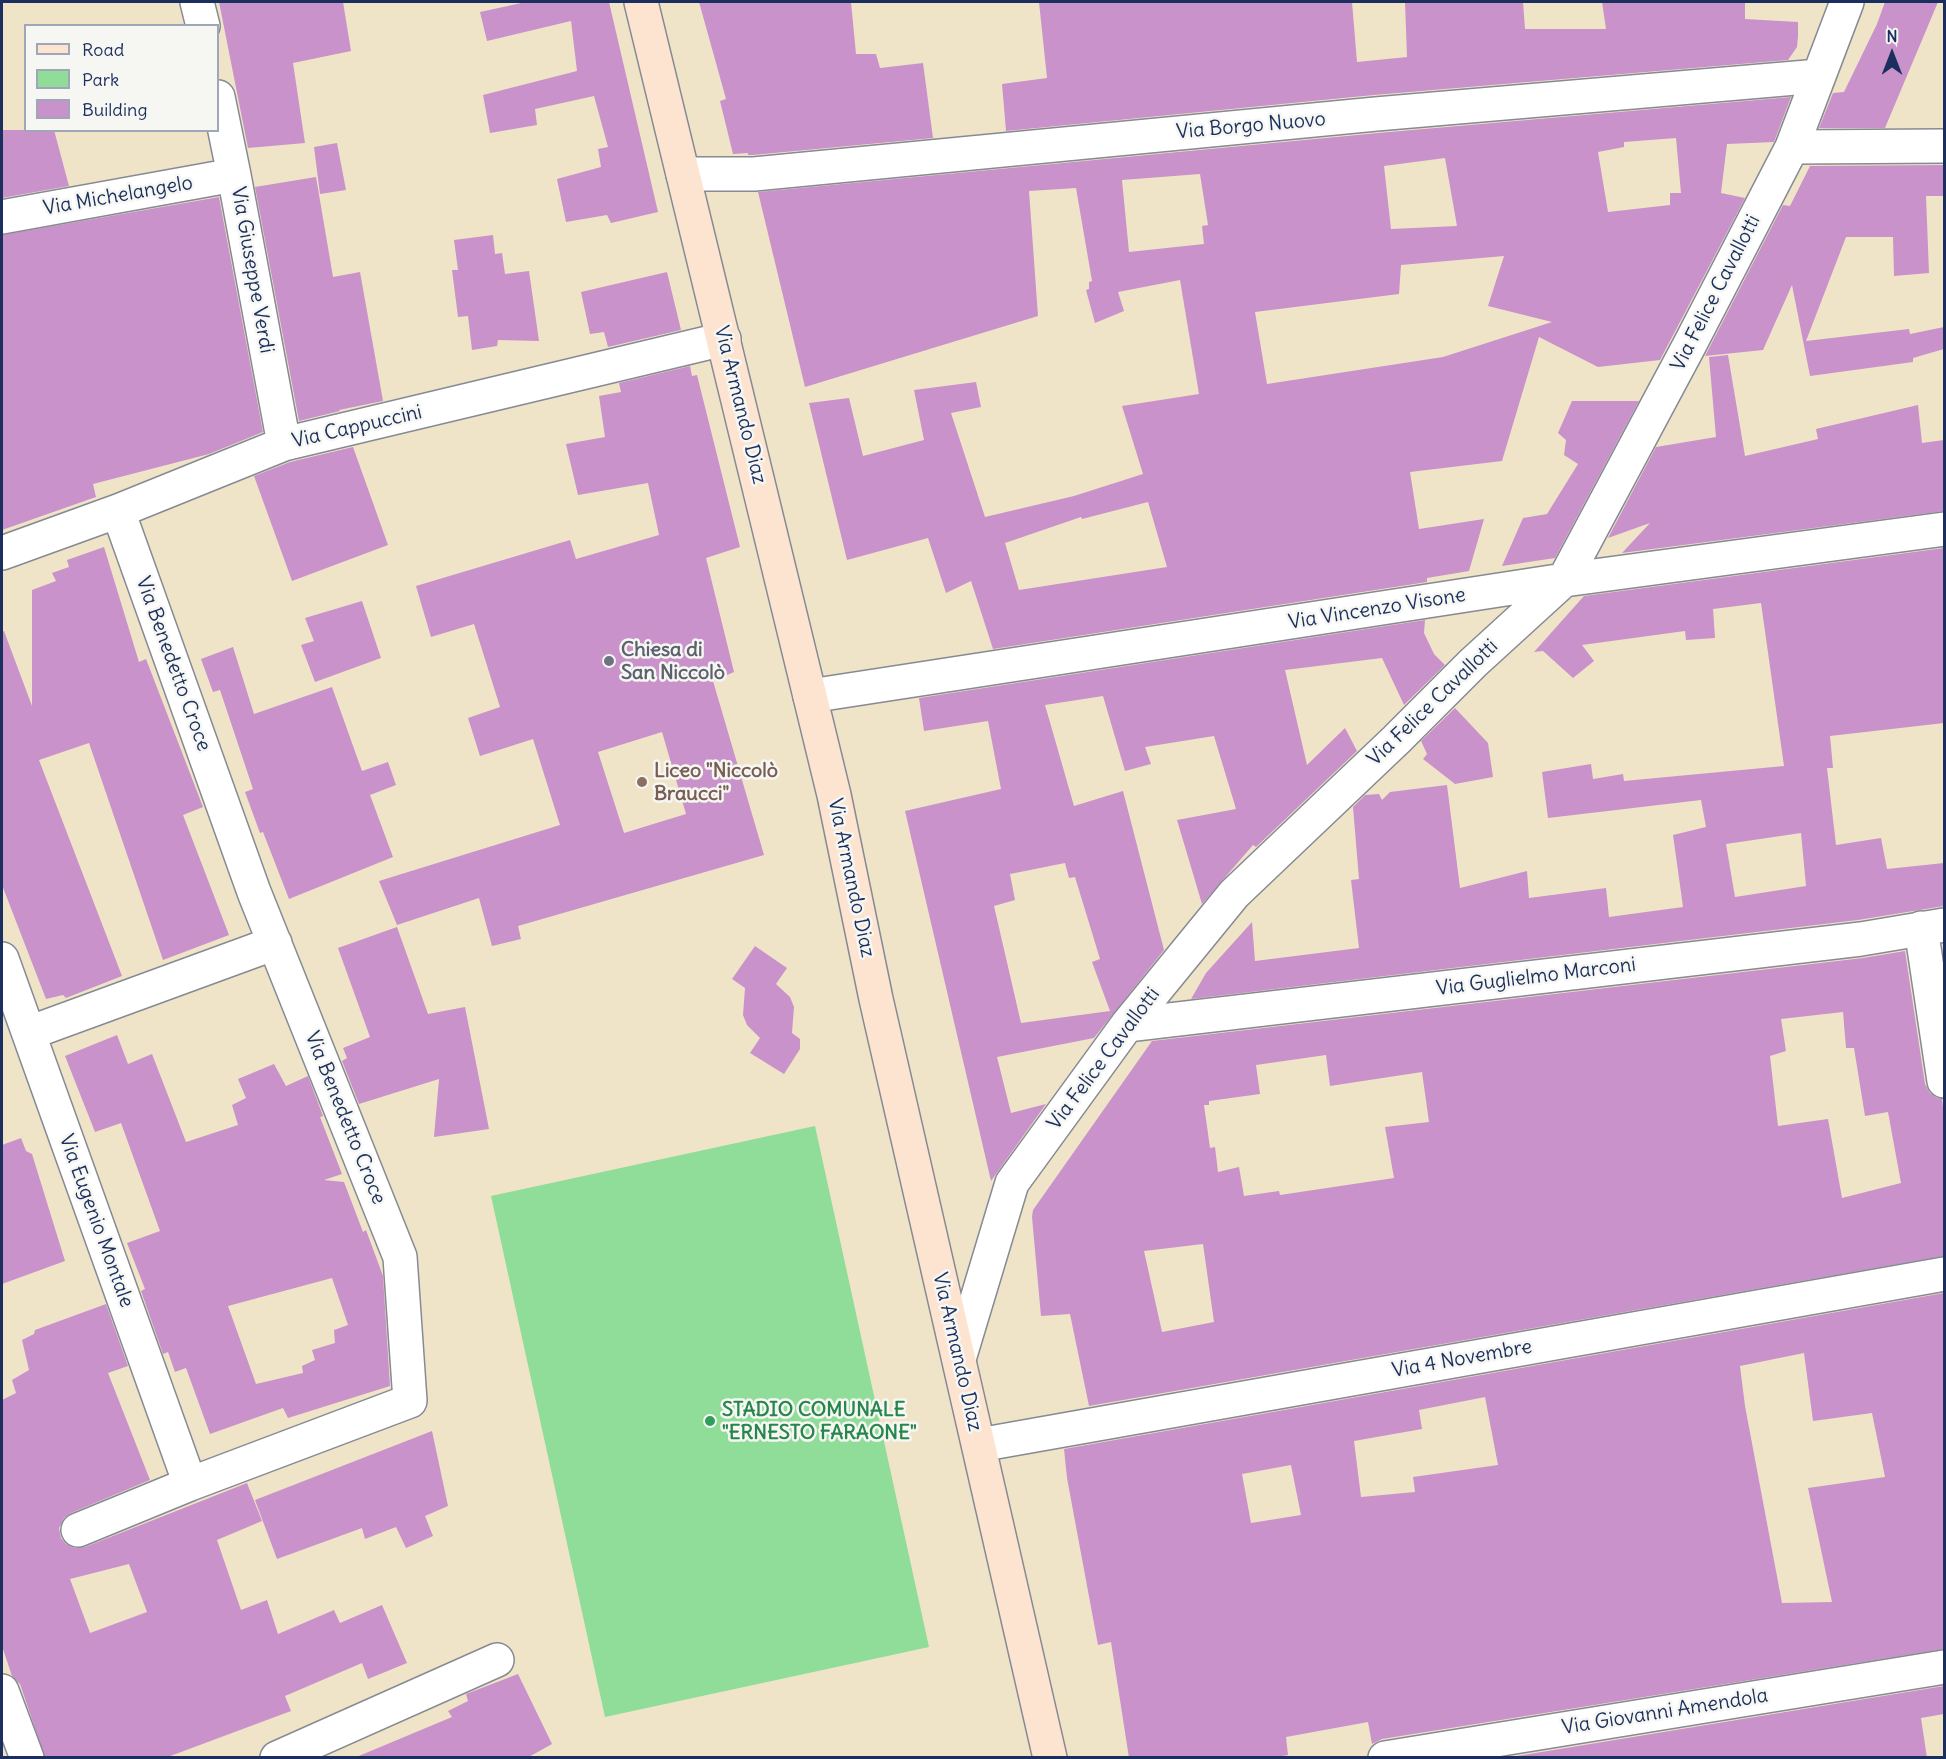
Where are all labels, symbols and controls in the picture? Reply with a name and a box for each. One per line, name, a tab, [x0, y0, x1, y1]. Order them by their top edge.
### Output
legend	[24, 24, 219, 132]
north arrow	[1862, 24, 1922, 84]
text: N	[1886, 26, 1898, 46]
text: Road	[82, 38, 124, 61]
text: Park	[82, 68, 119, 91]
text: Building	[82, 98, 147, 121]
street label: Via Borgo Nuovo	[1175, 108, 1327, 144]
street label: Via Michelangelo	[41, 171, 195, 221]
street label: Via Giuseppe Verdi	[226, 185, 278, 355]
street label: Via Felice Cavallotti	[1666, 211, 1766, 375]
street label: Via Armando Diaz	[709, 323, 771, 487]
street label: Via Cappuccini	[290, 400, 424, 454]
street label: Via Benedetto Croce	[130, 573, 216, 755]
street label: Via Vincenzo Visone	[1287, 583, 1467, 635]
street label: Via Felice Cavallotti	[1363, 635, 1503, 771]
place label: Chiesa di San Niccolò	[621, 638, 725, 685]
marker: Chiesa di San Niccolò	[602, 654, 616, 668]
place label: Liceo "Niccolò Braucci"	[654, 759, 778, 806]
marker: Liceo "Niccolò Braucci"	[635, 775, 649, 789]
street label: Via Armando Diaz	[822, 796, 880, 960]
street label: Via Guglielmo Marconi	[1435, 953, 1637, 1001]
street label: Via Felice Cavallotti	[1043, 983, 1165, 1135]
street label: Via Benedetto Croce	[299, 1028, 391, 1208]
street label: Via Eugenio Montale	[54, 1131, 138, 1311]
street label: Via Armando Diaz	[927, 1270, 987, 1434]
street label: Via 4 Novembre	[1390, 1335, 1534, 1383]
place label: STADIO COMUNALE "ERNESTO FARAONE"	[722, 1398, 917, 1445]
marker: STADIO COMUNALE "ERNESTO FARAONE"	[703, 1414, 717, 1428]
street label: Via Giovanni Amendola	[1560, 1684, 1770, 1740]

